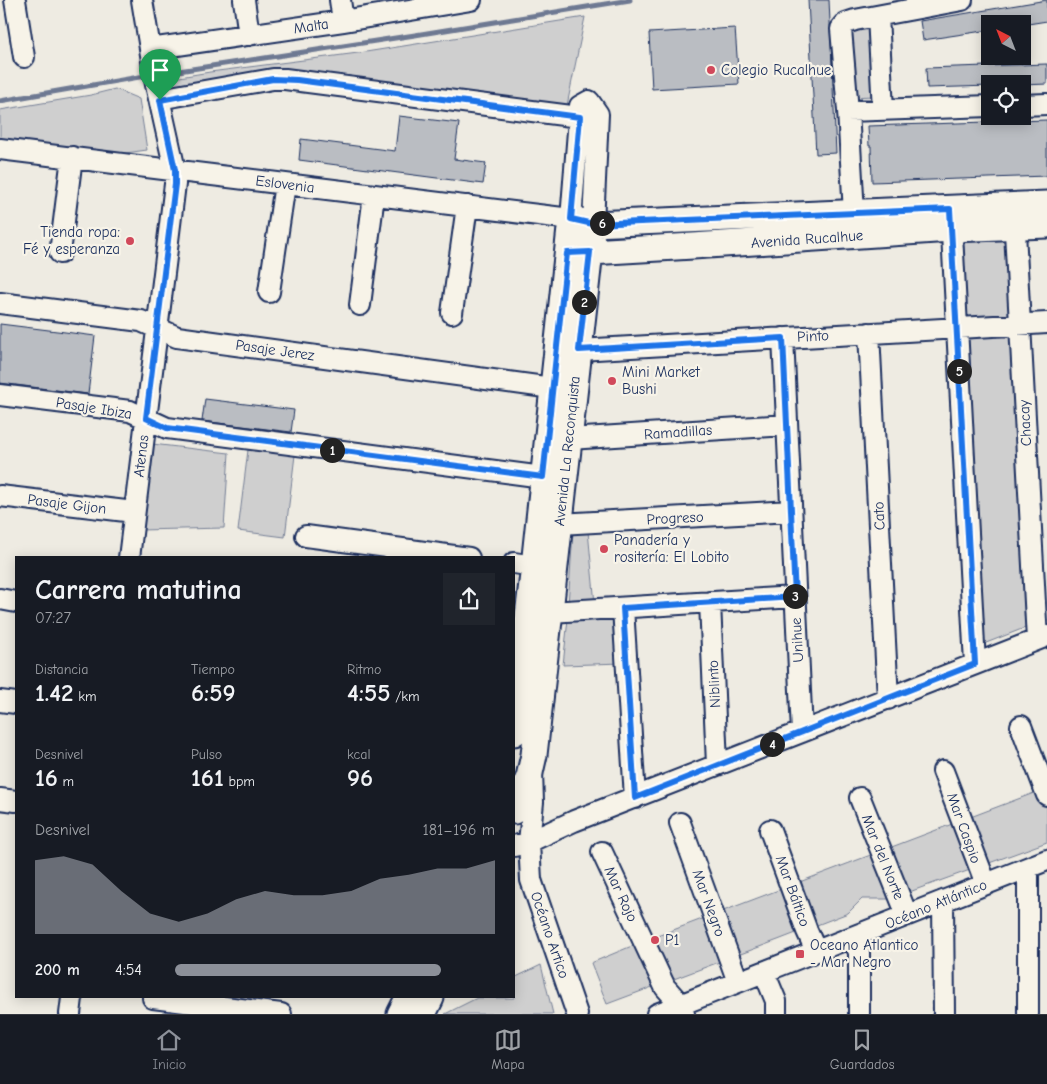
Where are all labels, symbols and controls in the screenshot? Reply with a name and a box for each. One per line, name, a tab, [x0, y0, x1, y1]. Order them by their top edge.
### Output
street label: Malta	[292, 15, 330, 37]
north arrow	[981, 15, 1031, 65]
map controls	[981, 15, 1031, 125]
pin	[139, 49, 181, 100]
icon: arrive	[146, 56, 174, 84]
place label: Colegio Rucalhue	[721, 61, 832, 79]
marker: Colegio Rucalhue	[705, 64, 717, 76]
button: locate	[981, 75, 1031, 125]
street label: Eslovenia	[254, 171, 316, 197]
pin: 6	[590, 210, 614, 236]
text: 6	[599, 215, 606, 232]
place label: Tienda ropa: Fé y esperanza	[23, 223, 120, 258]
street label: Avenida Rucalhue	[750, 226, 864, 252]
marker: Tienda ropa: Fé y esperanza	[124, 235, 136, 247]
pin: 2	[572, 290, 596, 314]
text: 2	[581, 294, 588, 311]
street label: Pinto	[797, 326, 829, 346]
street label: Pasaje Jerez	[234, 336, 316, 365]
pin: 5	[946, 358, 972, 384]
place label: Mini Market Bushi	[622, 363, 700, 398]
text: 5	[956, 363, 963, 380]
street label: Avenida La Reconquista	[550, 375, 584, 527]
marker: Mini Market Bushi	[606, 375, 618, 387]
street label: Pasaje Ibiza	[55, 393, 133, 423]
street label: Chacay	[1015, 399, 1035, 447]
street label: Ramadillas	[643, 421, 713, 443]
street label: Atenas	[129, 434, 153, 478]
pin: 1	[320, 438, 344, 462]
text: 1	[330, 442, 335, 459]
street label: Pasaje Gijon	[26, 490, 108, 518]
street label: Cato	[869, 501, 889, 531]
street label: Progreso	[646, 508, 704, 528]
place label: Panadería y rositería: El Lobito	[614, 531, 729, 566]
marker: Panadería y rositería: El Lobito	[598, 543, 610, 555]
button: share	[443, 573, 495, 625]
text: Carrera matutina	[35, 574, 242, 606]
pin: 3	[782, 584, 808, 608]
text: 3	[792, 588, 799, 605]
text: 07:27	[35, 609, 71, 627]
street label: Unihue	[787, 616, 807, 663]
street label: Niblinto	[704, 659, 724, 708]
text: Distancia	[35, 661, 89, 678]
text: Tiempo	[191, 661, 235, 678]
text: Ritmo	[347, 661, 382, 678]
text: 1.42	[35, 678, 74, 707]
text: 6:59	[191, 678, 236, 707]
text: 4:55	[347, 678, 390, 707]
text: km	[74, 688, 97, 705]
text: /km	[390, 688, 420, 705]
pin: 4	[760, 732, 784, 756]
text: 4	[769, 736, 776, 753]
text: Desnivel	[35, 746, 83, 763]
text: Pulso	[191, 746, 222, 763]
text: kcal	[347, 746, 371, 763]
text: 16	[35, 763, 58, 792]
text: 161	[191, 763, 224, 792]
text: 96	[347, 763, 373, 792]
text: m	[58, 773, 74, 790]
text: bpm	[224, 773, 255, 790]
street label: Mar Caspio	[943, 790, 985, 866]
street label: Mar del Norte	[858, 812, 908, 903]
text: Desnivel	[35, 821, 90, 839]
text: 181–196 m	[422, 821, 495, 839]
street label: Mar Báltico	[772, 853, 814, 929]
street label: Mar Rojo	[600, 863, 642, 925]
street label: Mar Negro	[689, 867, 729, 939]
street label: Océano Atlántico	[882, 875, 990, 933]
street label: Océano Artico	[527, 889, 573, 981]
place label: P1	[665, 931, 679, 949]
marker: P1	[649, 934, 661, 946]
place label: Oceano Atlantico - Mar Negro	[810, 936, 919, 971]
marker: Oceano Atlantico - Mar Negro	[794, 948, 806, 960]
text: 200 m	[35, 961, 80, 979]
text: 4:54	[115, 961, 142, 979]
tab: Inicio	[152, 1026, 186, 1073]
tab: Mapa	[491, 1026, 525, 1073]
tab: Guardados	[830, 1026, 895, 1073]

